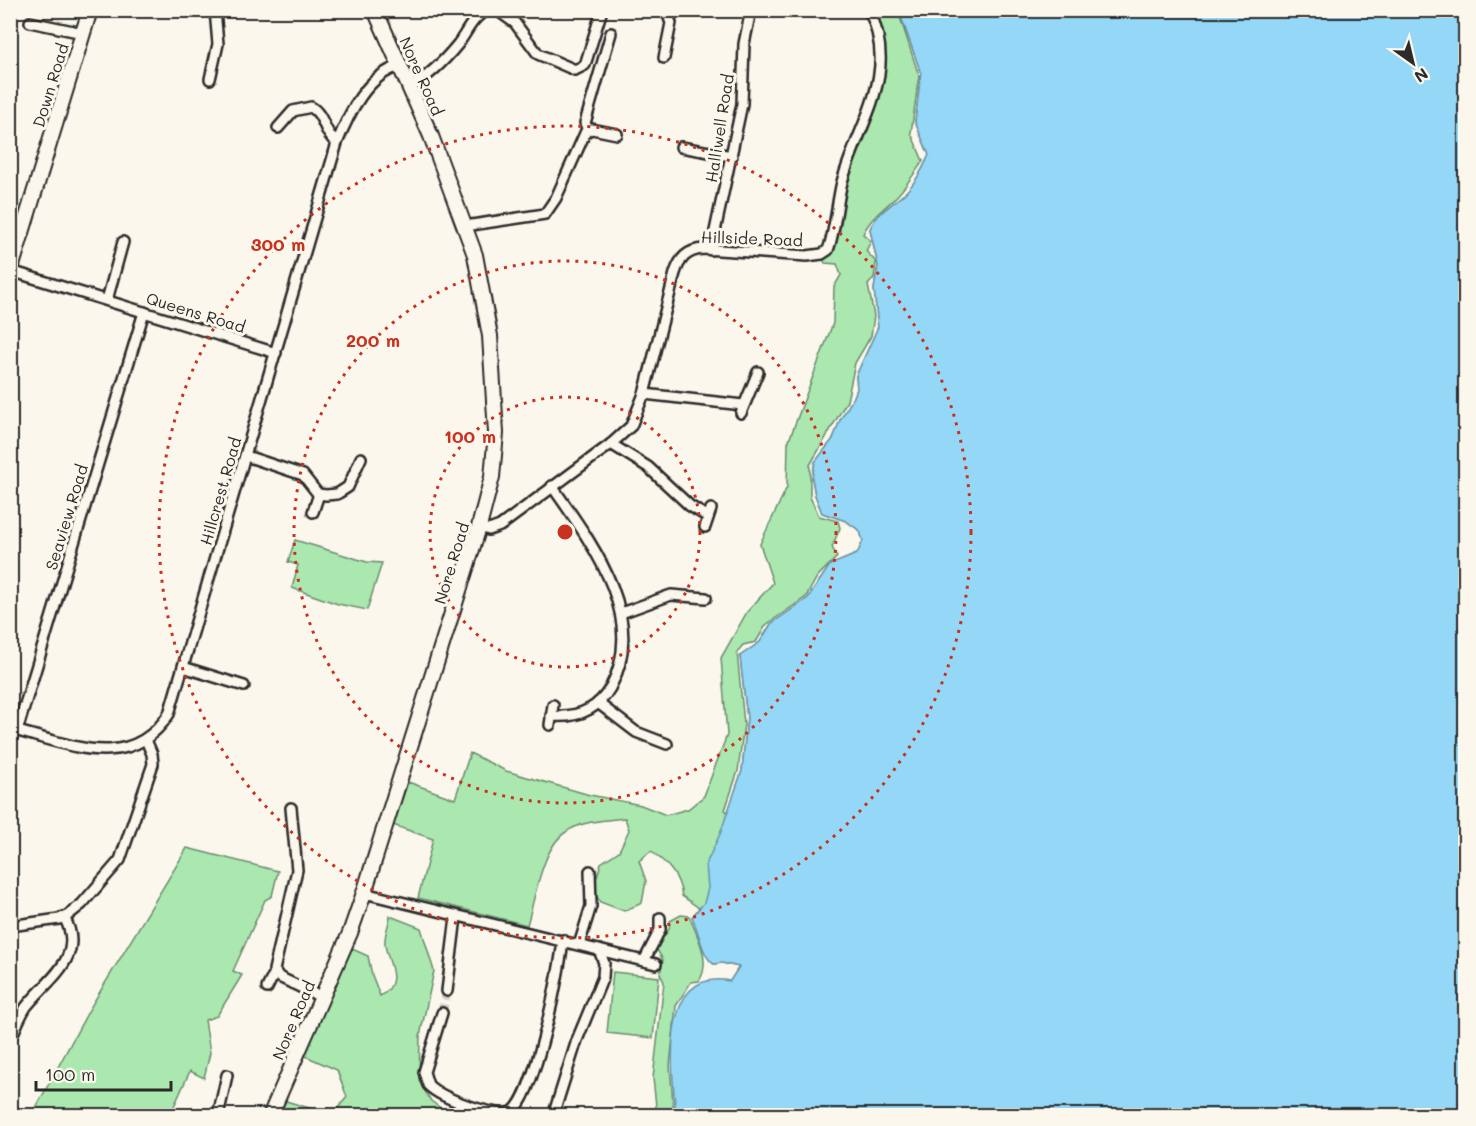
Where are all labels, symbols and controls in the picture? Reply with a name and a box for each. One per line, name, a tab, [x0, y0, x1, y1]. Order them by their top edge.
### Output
street label: Nore Road	[395, 33, 449, 119]
north arrow	[1383, 33, 1443, 93]
street label: Down Road	[27, 40, 73, 130]
text: N	[1411, 64, 1433, 88]
street label: Halliwell Road	[700, 72, 738, 184]
street label: Hillside Road	[701, 226, 803, 250]
text: 300 m	[251, 232, 305, 256]
street label: Queens Road	[144, 287, 248, 337]
text: 200 m	[346, 328, 400, 352]
text: 100 m	[444, 424, 496, 448]
street label: Hillcrest Road	[195, 435, 245, 547]
street label: Seaview Road	[40, 462, 92, 572]
street label: Nore Road	[429, 520, 473, 606]
centre of rings	[555, 522, 575, 542]
street label: Nore Road	[267, 977, 319, 1063]
scale bar	[36, 1054, 171, 1092]
text: 100 m	[45, 1062, 95, 1086]

